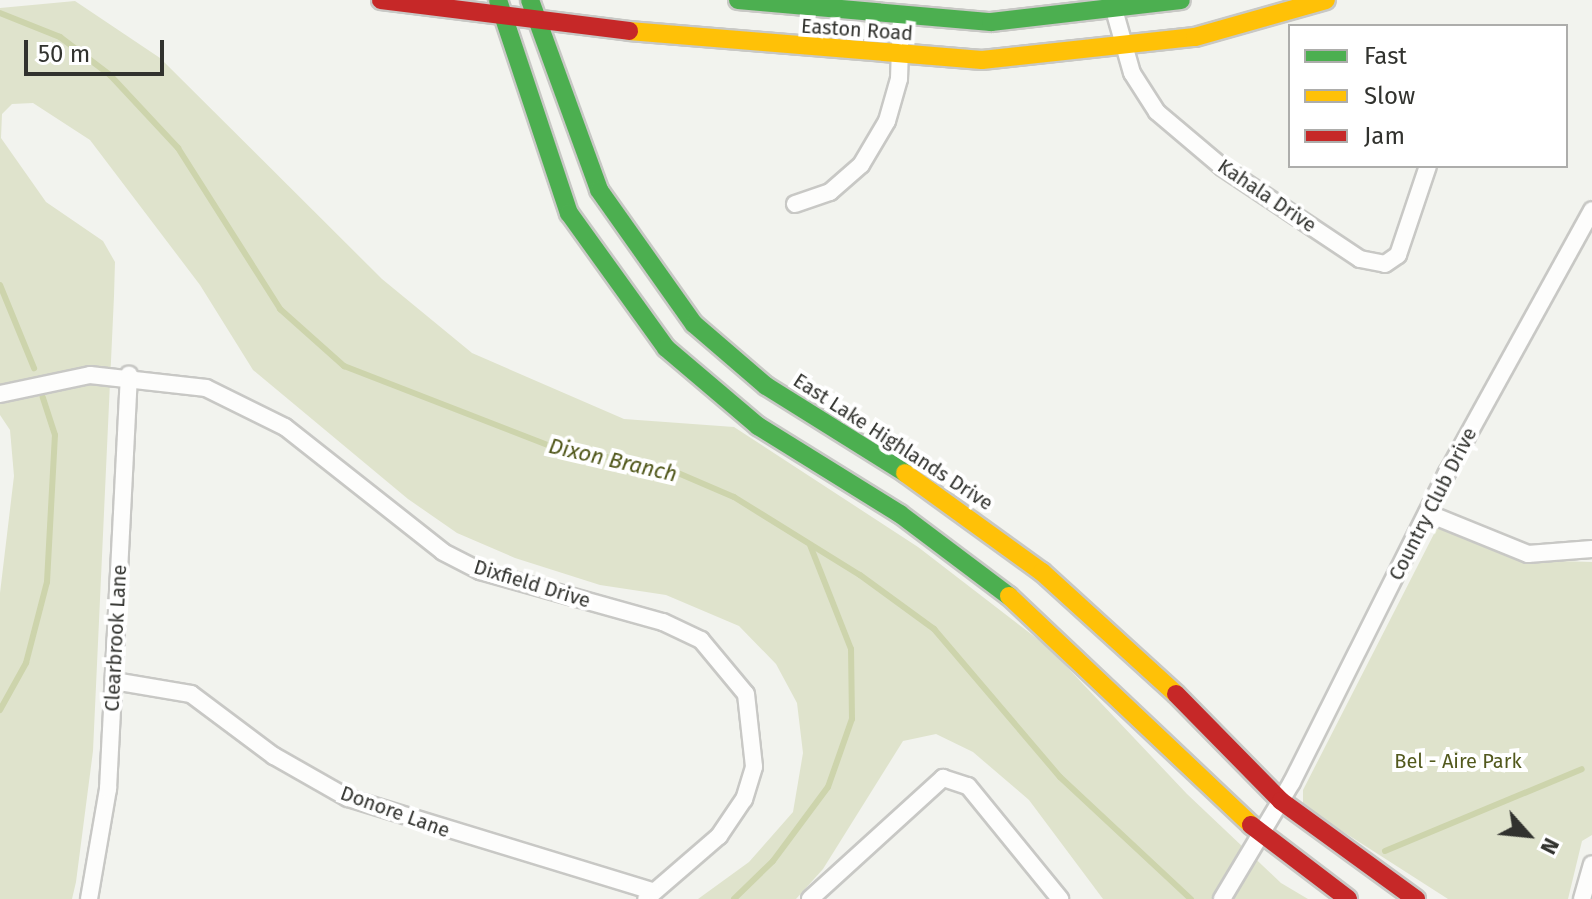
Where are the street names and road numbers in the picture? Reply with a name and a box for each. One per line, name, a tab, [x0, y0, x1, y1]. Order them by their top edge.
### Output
street label: Easton Road	[800, 14, 914, 46]
street label: Kahala Drive	[1213, 154, 1321, 238]
street label: East Lake Highlands Drive	[789, 368, 997, 516]
street label: Country Club Drive	[1384, 423, 1482, 585]
street label: Dixfield Drive	[471, 555, 593, 613]
street label: Clearbrook Lane	[100, 564, 132, 712]
street label: Donore Lane	[337, 781, 453, 843]

